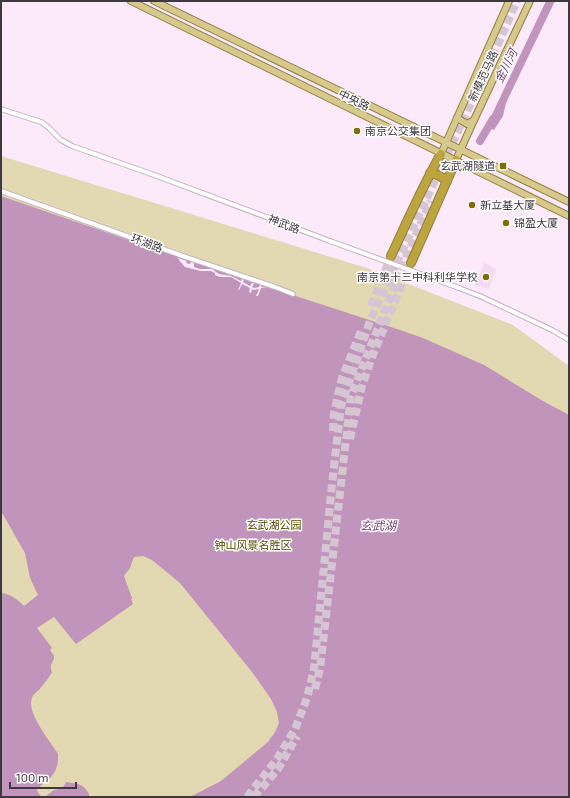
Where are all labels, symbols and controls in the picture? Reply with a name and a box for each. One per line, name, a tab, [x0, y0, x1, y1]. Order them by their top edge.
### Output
water label: 金川河	[491, 45, 520, 85]
street label: 新模范马路	[465, 48, 500, 103]
street label: 中央路	[337, 86, 372, 113]
place label: 南京公交集团	[365, 124, 431, 137]
marker: 南京公交集团	[352, 126, 362, 136]
place label: 玄武湖隧道	[440, 159, 495, 172]
marker: 玄武湖隧道	[498, 161, 508, 171]
place label: 新立基大厦	[480, 198, 535, 211]
marker: 新立基大厦	[467, 200, 477, 210]
street label: 神武路	[266, 212, 302, 236]
place label: 锦盈大厦	[514, 216, 558, 229]
marker: 锦盈大厦	[501, 218, 511, 228]
street label: 环湖路	[129, 231, 165, 254]
place label: 南京第十三中科利华学校	[357, 270, 478, 283]
marker: 南京第十三中科利华学校	[481, 272, 491, 282]
park label: 玄武湖公园	[247, 518, 302, 531]
water label: 玄武湖	[360, 518, 398, 532]
park label: 钟山风景名胜区	[215, 538, 292, 551]
scale bar	[10, 764, 76, 790]
text: 100 m	[16, 770, 48, 784]

